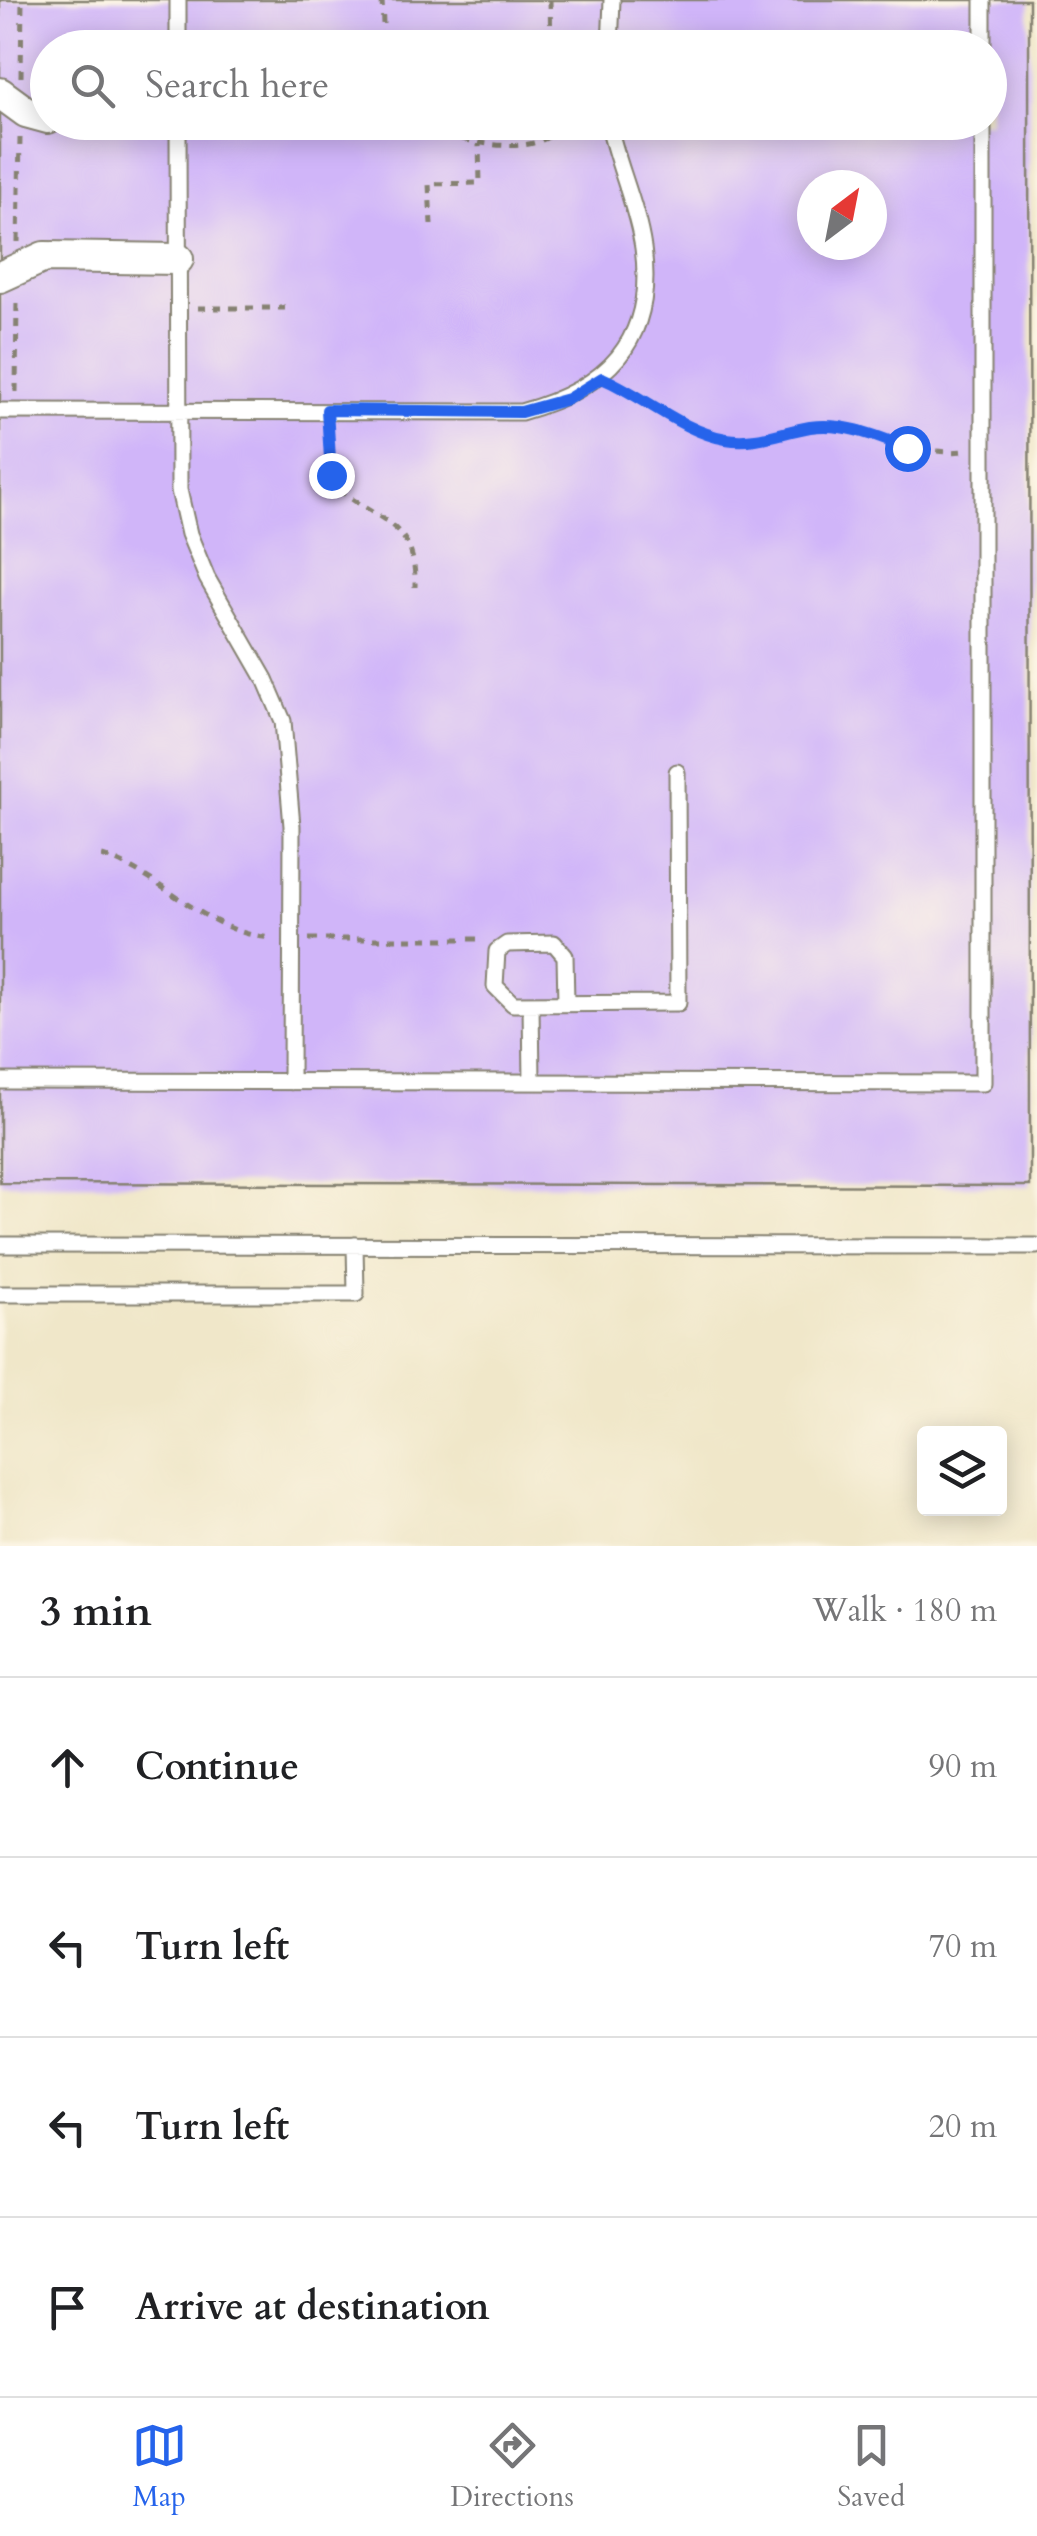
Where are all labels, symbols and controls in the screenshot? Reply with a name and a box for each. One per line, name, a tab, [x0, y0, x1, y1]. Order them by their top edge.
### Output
search box	[30, 30, 1007, 140]
icon: search	[65, 58, 120, 113]
text: Search here	[145, 59, 329, 111]
north arrow	[797, 170, 887, 260]
route start	[885, 426, 931, 472]
route end	[309, 453, 355, 499]
map controls	[917, 1426, 1007, 1516]
button: layers	[917, 1426, 1007, 1516]
text: 3 min	[40, 1583, 152, 1640]
text: Walk · 180 m	[812, 1589, 997, 1633]
icon: ahead	[40, 1740, 95, 1795]
text: Continue	[135, 1741, 299, 1793]
text: 90 m	[929, 1745, 997, 1789]
icon: left	[40, 1920, 95, 1975]
text: Turn left	[135, 1921, 289, 1973]
text: 70 m	[929, 1925, 997, 1969]
icon: left	[40, 2100, 95, 2155]
text: Turn left	[135, 2101, 289, 2153]
text: 20 m	[929, 2105, 997, 2149]
icon: arrive	[40, 2280, 95, 2335]
text: Arrive at destination	[135, 2281, 490, 2333]
tab: Map	[132, 2418, 187, 2516]
tab: Directions	[450, 2418, 574, 2516]
tab: Saved	[837, 2418, 905, 2516]

